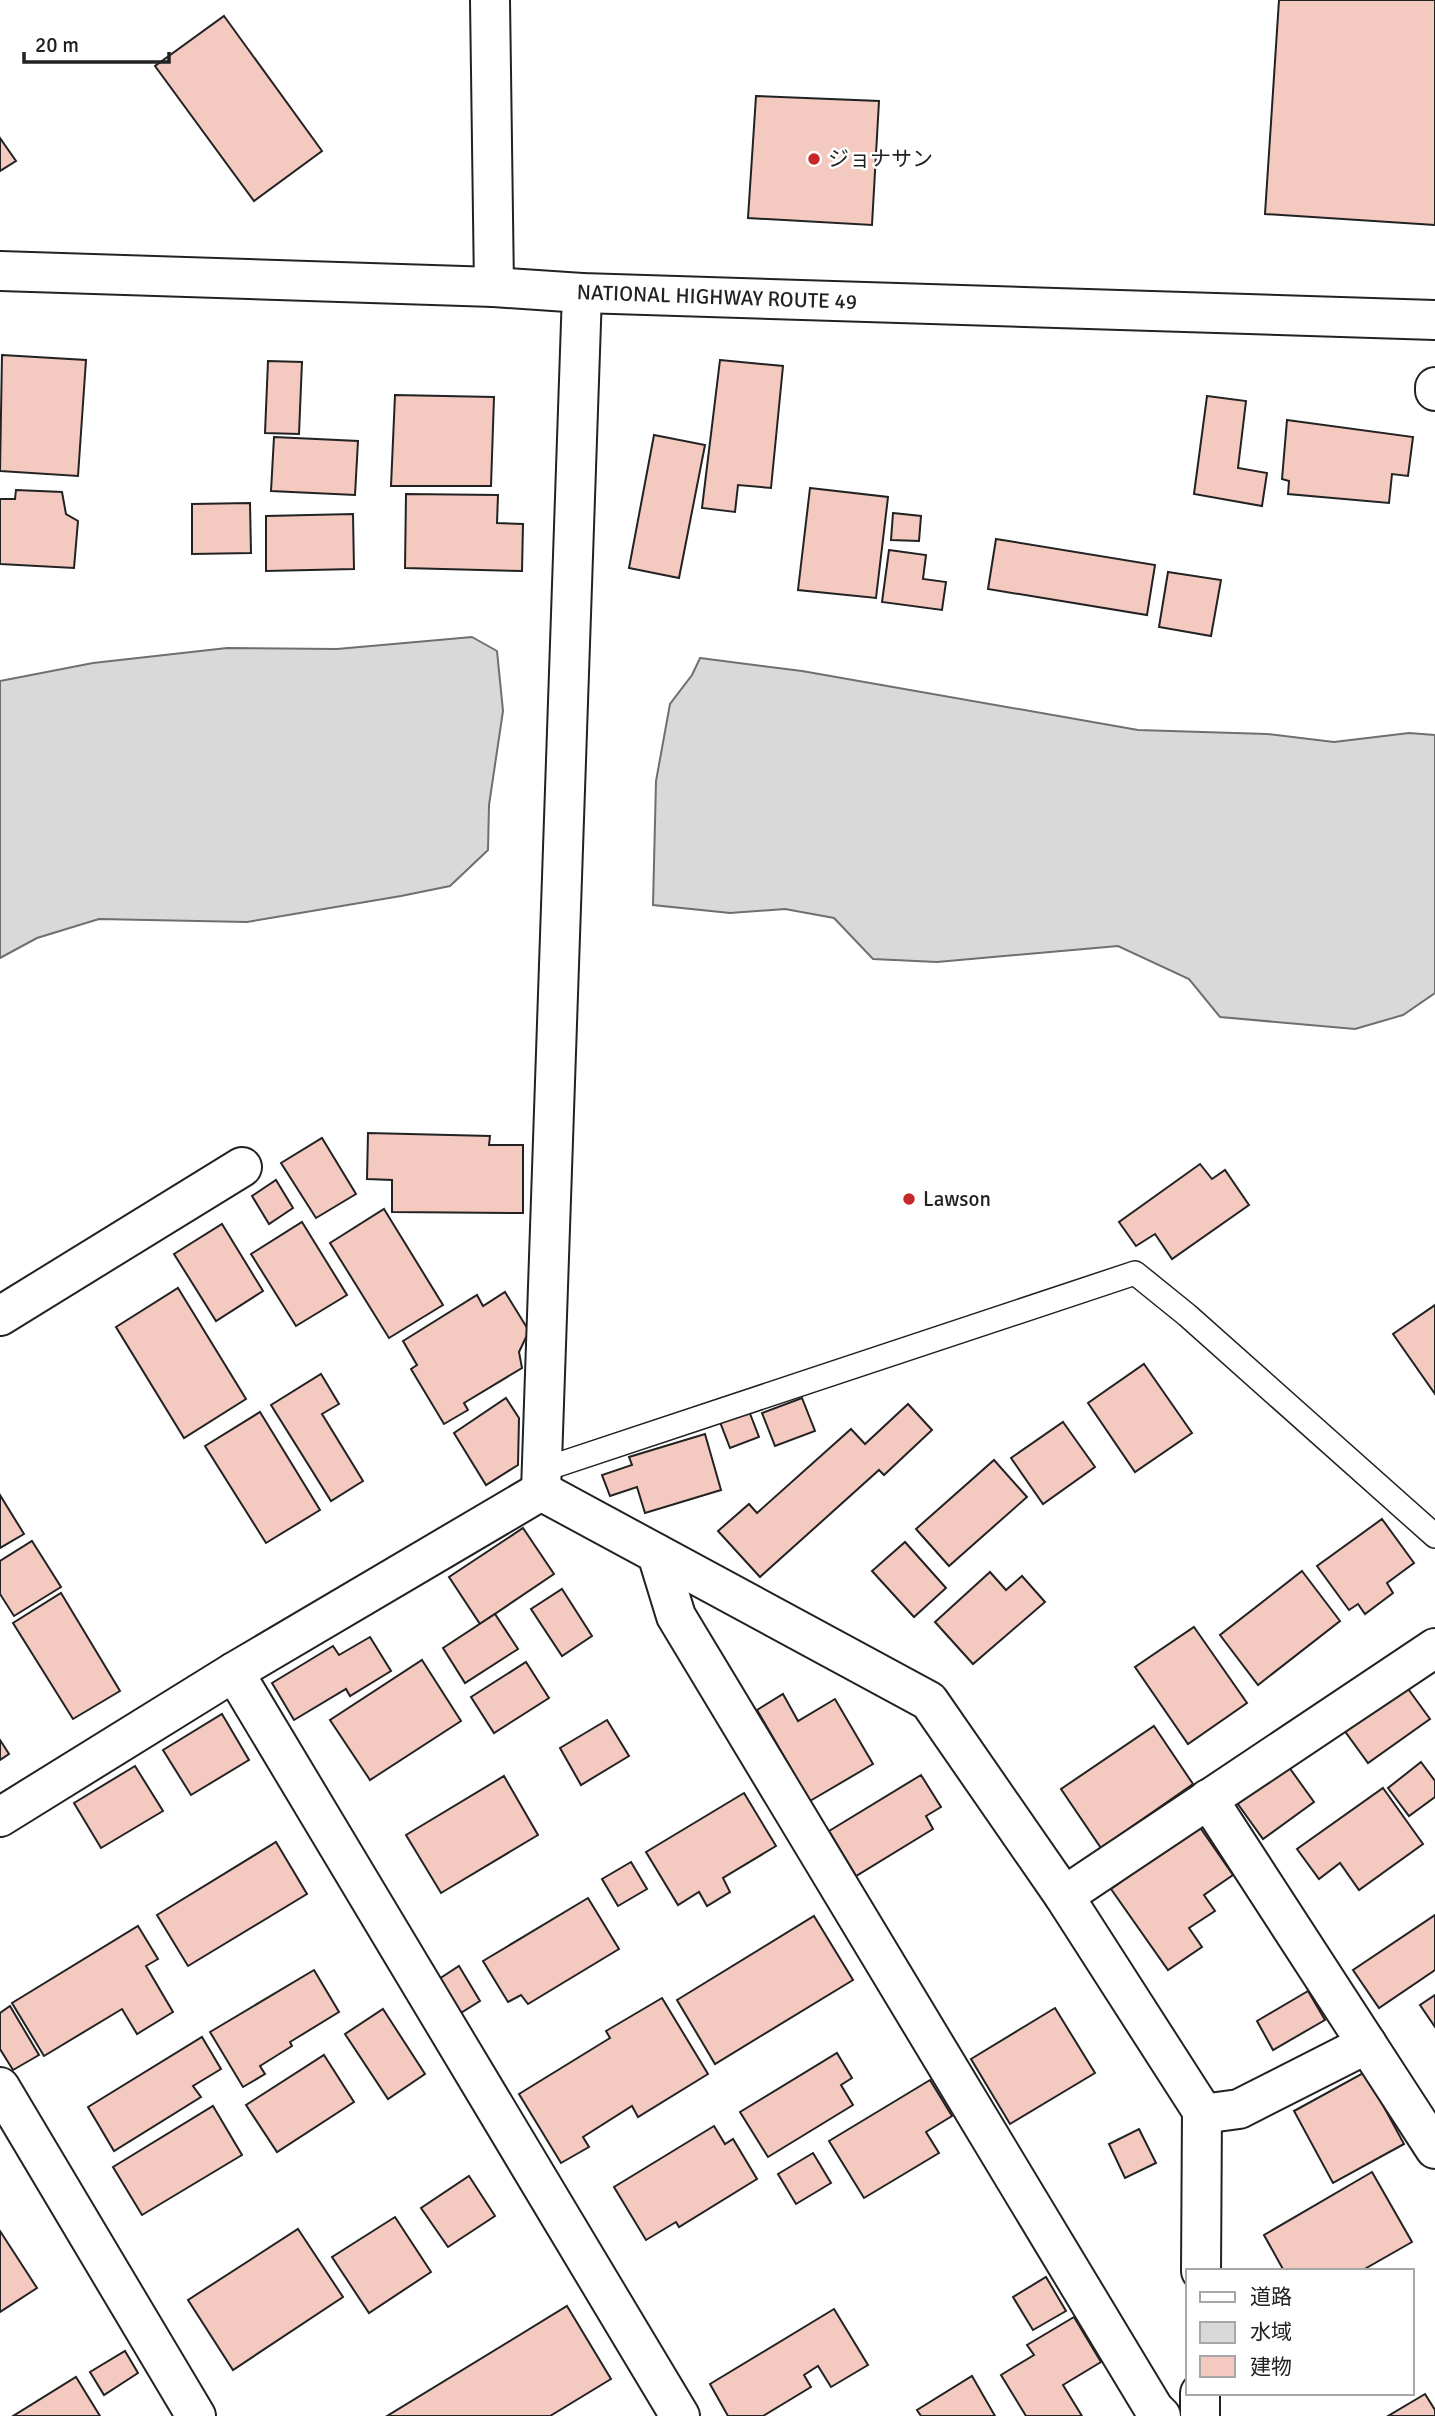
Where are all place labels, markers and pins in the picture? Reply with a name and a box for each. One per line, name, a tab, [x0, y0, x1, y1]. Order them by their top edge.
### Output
place label: ジョナサン	[828, 146, 933, 172]
marker: ジョナサン	[806, 151, 822, 167]
place label: Lawson	[923, 1186, 991, 1212]
marker: Lawson	[901, 1191, 917, 1207]

